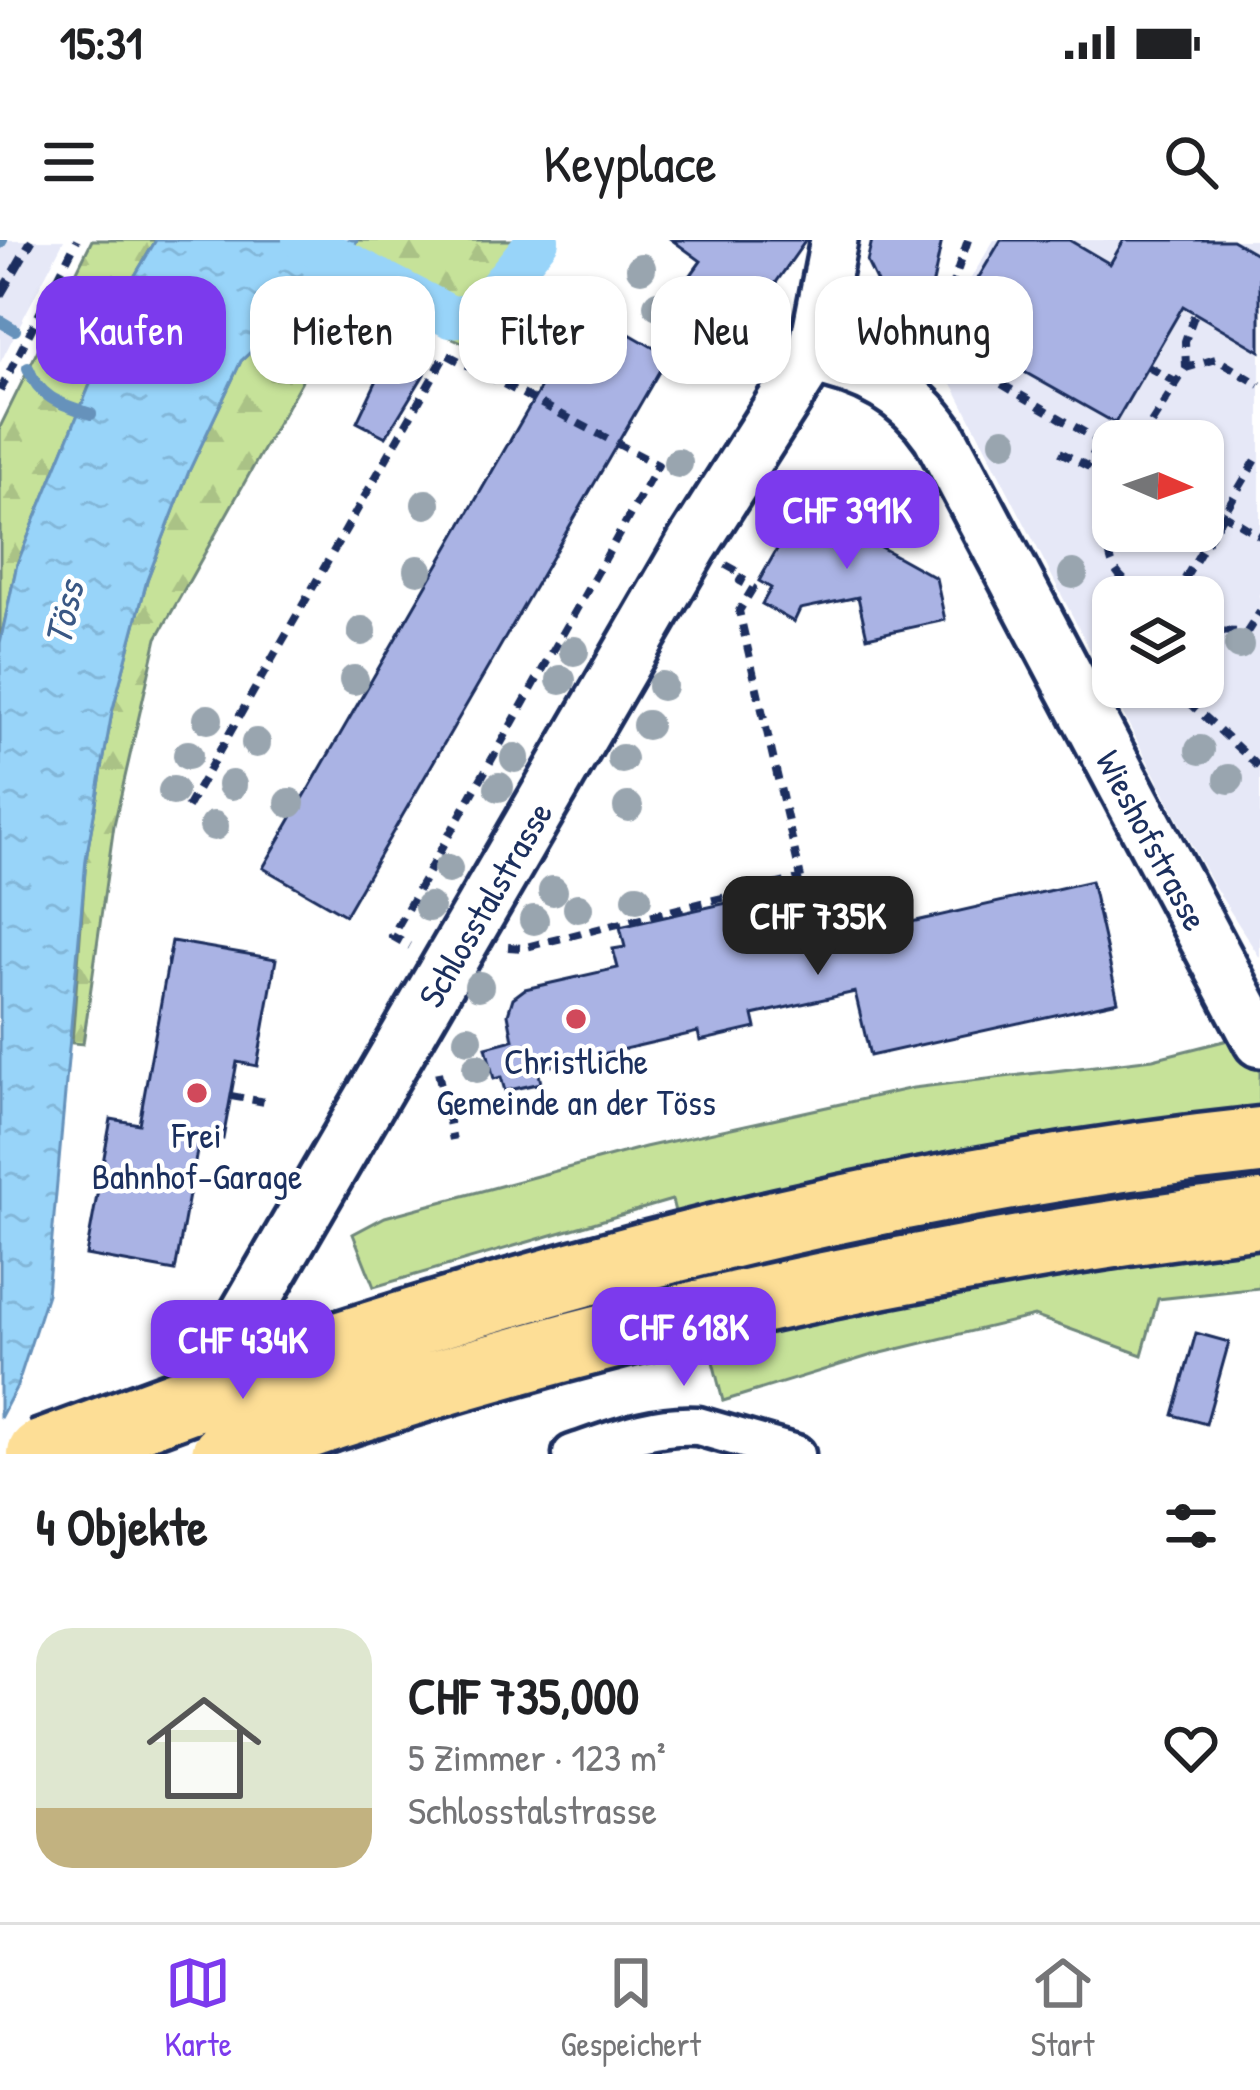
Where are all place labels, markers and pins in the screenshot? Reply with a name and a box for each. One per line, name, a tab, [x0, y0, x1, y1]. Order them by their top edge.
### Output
pin: CHF 391K	[723, 470, 971, 572]
pin: CHF 735K	[694, 876, 942, 978]
marker: Christliche Gemeinde an der Töss	[563, 1006, 589, 1032]
place label: Christliche Gemeinde an der Töss	[436, 1036, 716, 1126]
marker: Frei Bahnhof-Garage	[184, 1080, 210, 1106]
place label: Frei Bahnhof-Garage	[92, 1110, 302, 1200]
pin: CHF 618K	[560, 1287, 808, 1389]
pin: CHF 434K	[119, 1300, 367, 1402]

